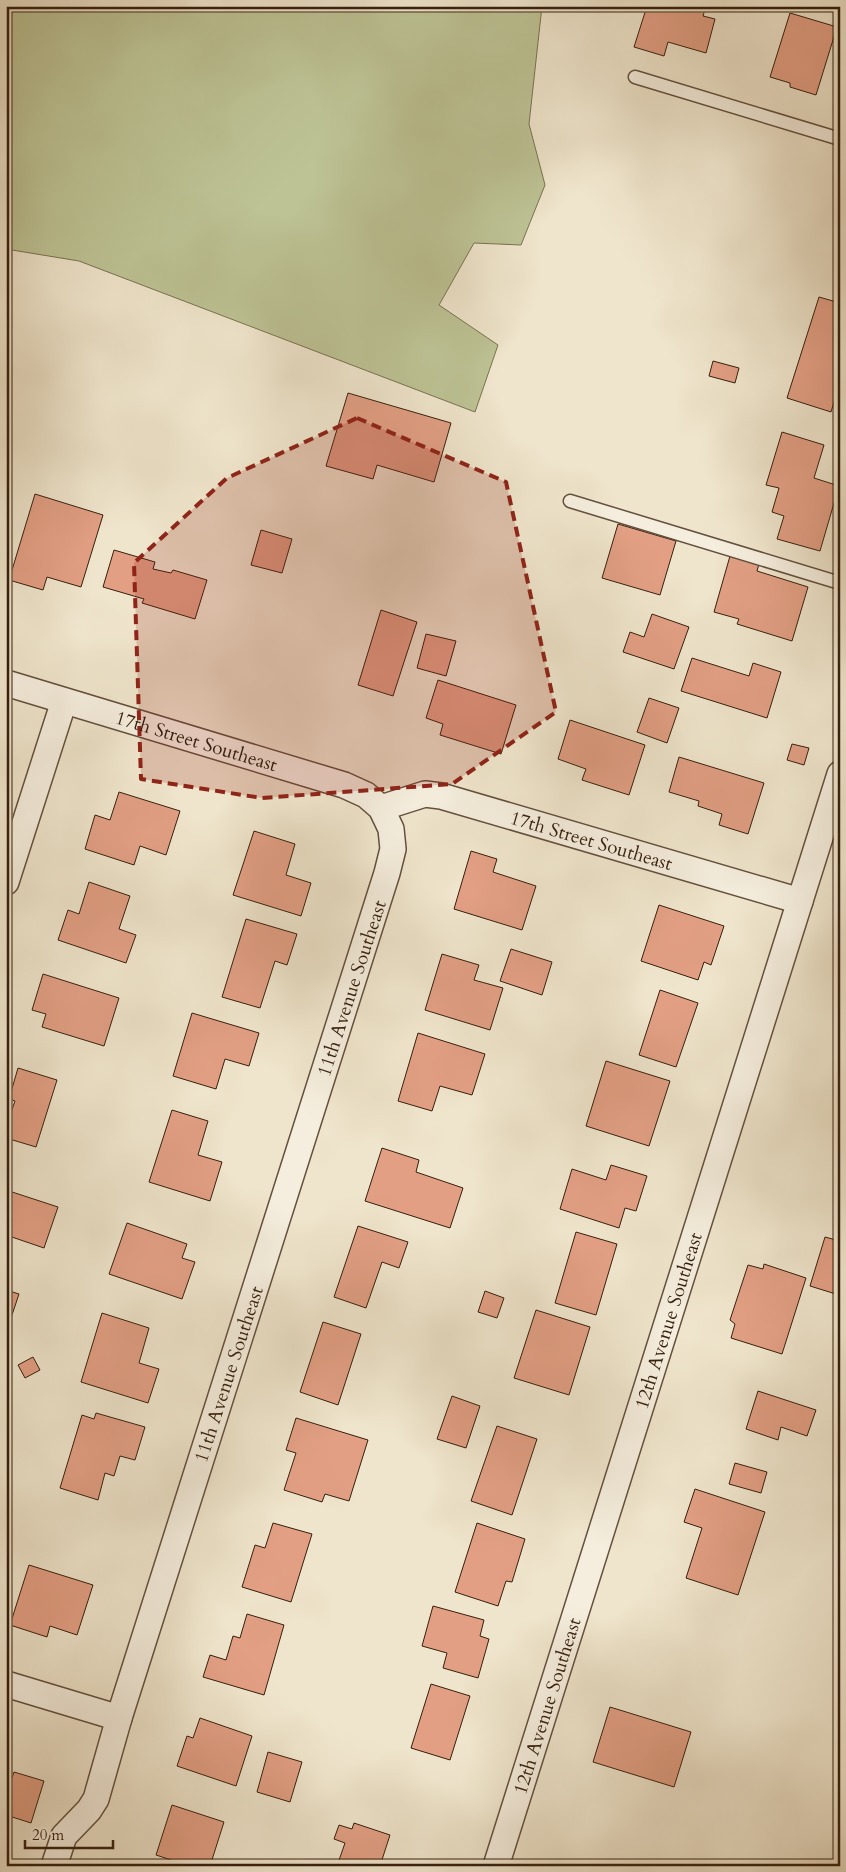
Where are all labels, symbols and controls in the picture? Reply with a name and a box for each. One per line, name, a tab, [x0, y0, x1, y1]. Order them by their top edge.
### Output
street label: 17th Street Southeast	[112, 705, 280, 778]
street label: 17th Street Southeast	[507, 805, 675, 877]
street label: 11th Avenue Southeast	[311, 897, 393, 1080]
street label: 12th Avenue Southeast	[629, 1229, 709, 1412]
street label: 11th Avenue Southeast	[188, 1283, 270, 1466]
street label: 12th Avenue Southeast	[507, 1615, 587, 1798]
scale bar	[25, 1817, 112, 1849]
text: 20 m	[32, 1825, 64, 1845]

